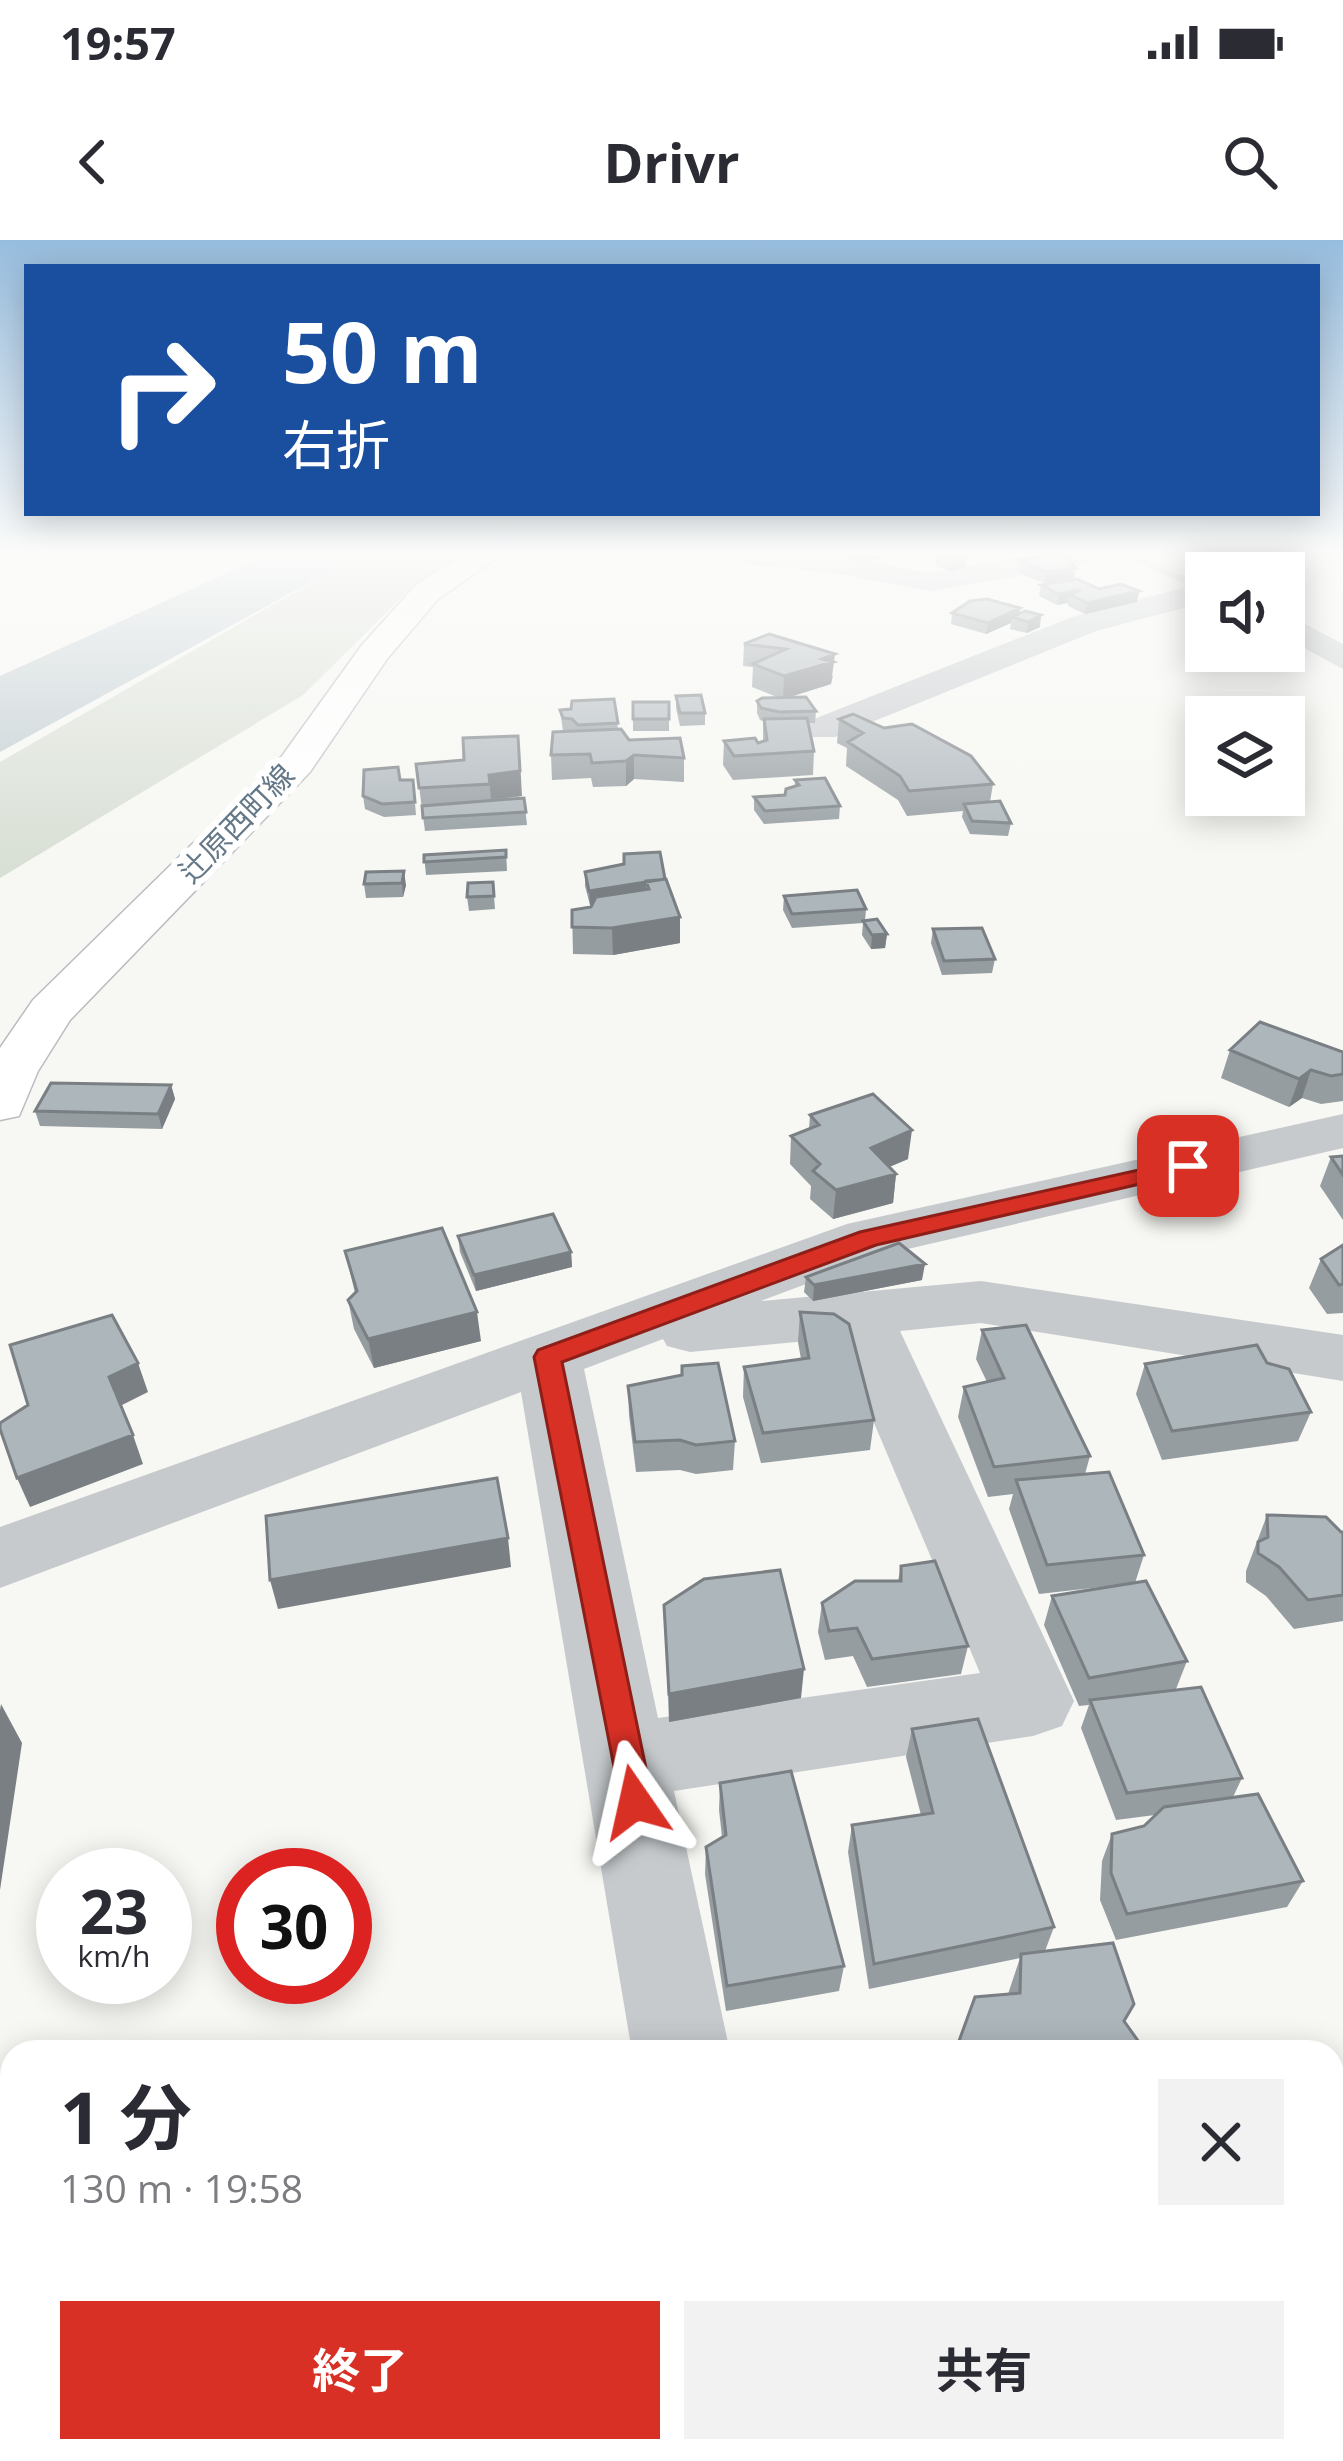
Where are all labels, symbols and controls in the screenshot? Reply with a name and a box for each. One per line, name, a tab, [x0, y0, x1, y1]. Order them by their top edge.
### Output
text: 19:57	[60, 12, 176, 73]
text: Drivr	[603, 125, 740, 199]
icon: back	[60, 129, 126, 195]
icon: search	[1217, 129, 1283, 195]
text: 50 m	[282, 293, 482, 408]
icon: right	[84, 312, 240, 468]
text: 右折	[282, 407, 390, 481]
map controls	[1185, 552, 1305, 816]
button: sound	[1185, 552, 1305, 672]
button: layers	[1185, 696, 1305, 816]
street label: 辻原西町線	[169, 755, 303, 891]
pin	[1137, 1115, 1239, 1217]
icon: arrive	[1155, 1133, 1221, 1199]
position arrow	[572, 1739, 698, 1865]
speed limit sign: 30	[216, 1848, 372, 2004]
text: 23	[80, 1870, 148, 1952]
text: km/h	[78, 1935, 150, 1976]
text: 1 分	[60, 2067, 192, 2165]
button: close	[1158, 2079, 1284, 2205]
text: 130 m · 19:58	[60, 2161, 303, 2214]
button: 終了	[60, 2301, 660, 2439]
button: 共有	[684, 2301, 1284, 2439]

